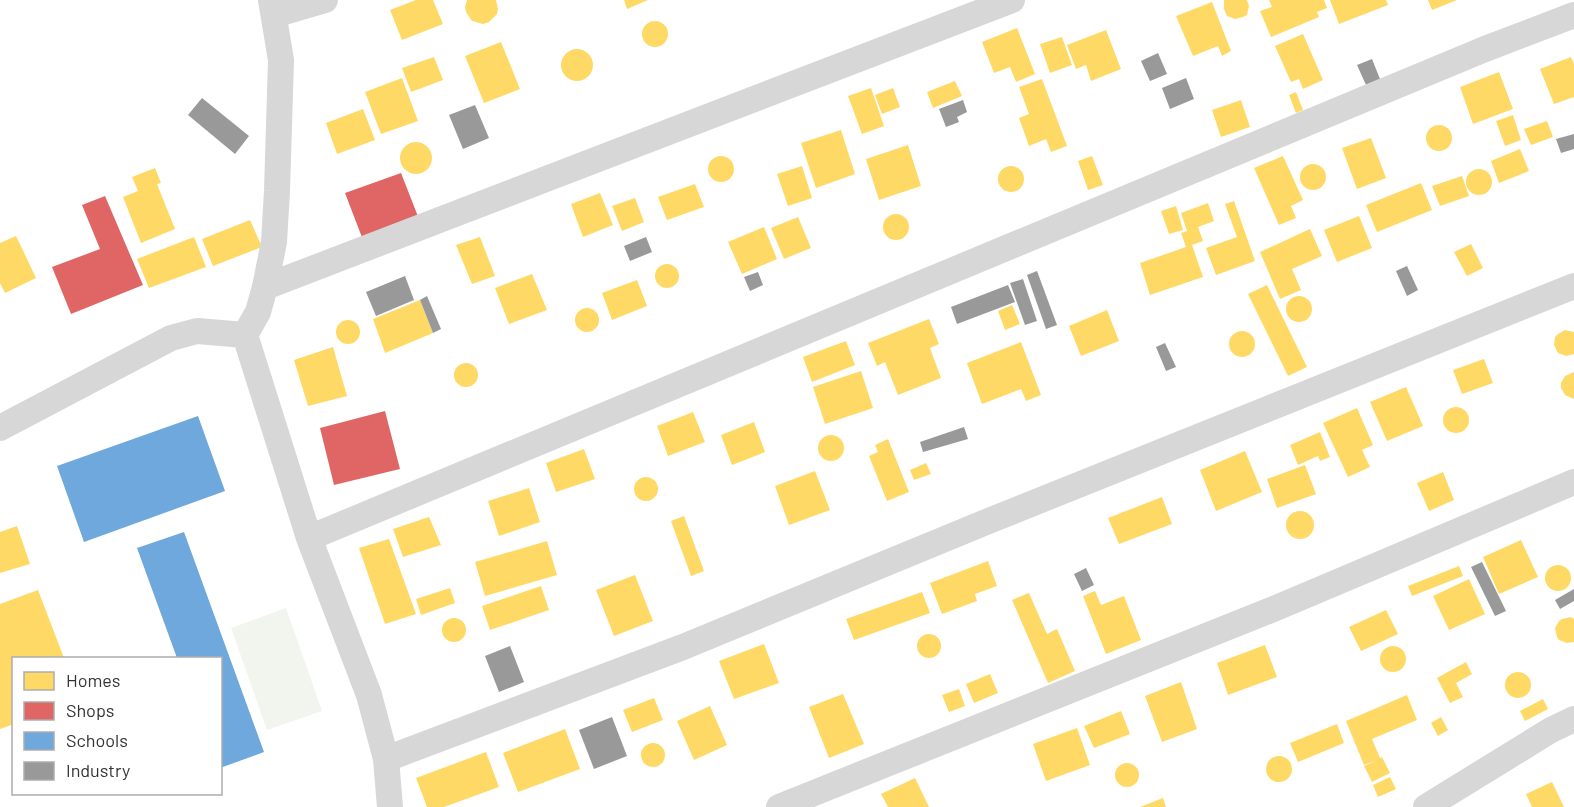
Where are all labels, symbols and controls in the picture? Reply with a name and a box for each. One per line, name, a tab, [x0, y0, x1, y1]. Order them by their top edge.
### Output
legend	[12, 657, 222, 795]
text: Homes	[66, 669, 120, 691]
text: Shops	[66, 699, 115, 721]
text: Schools	[66, 729, 128, 751]
text: Industry	[66, 759, 130, 781]

